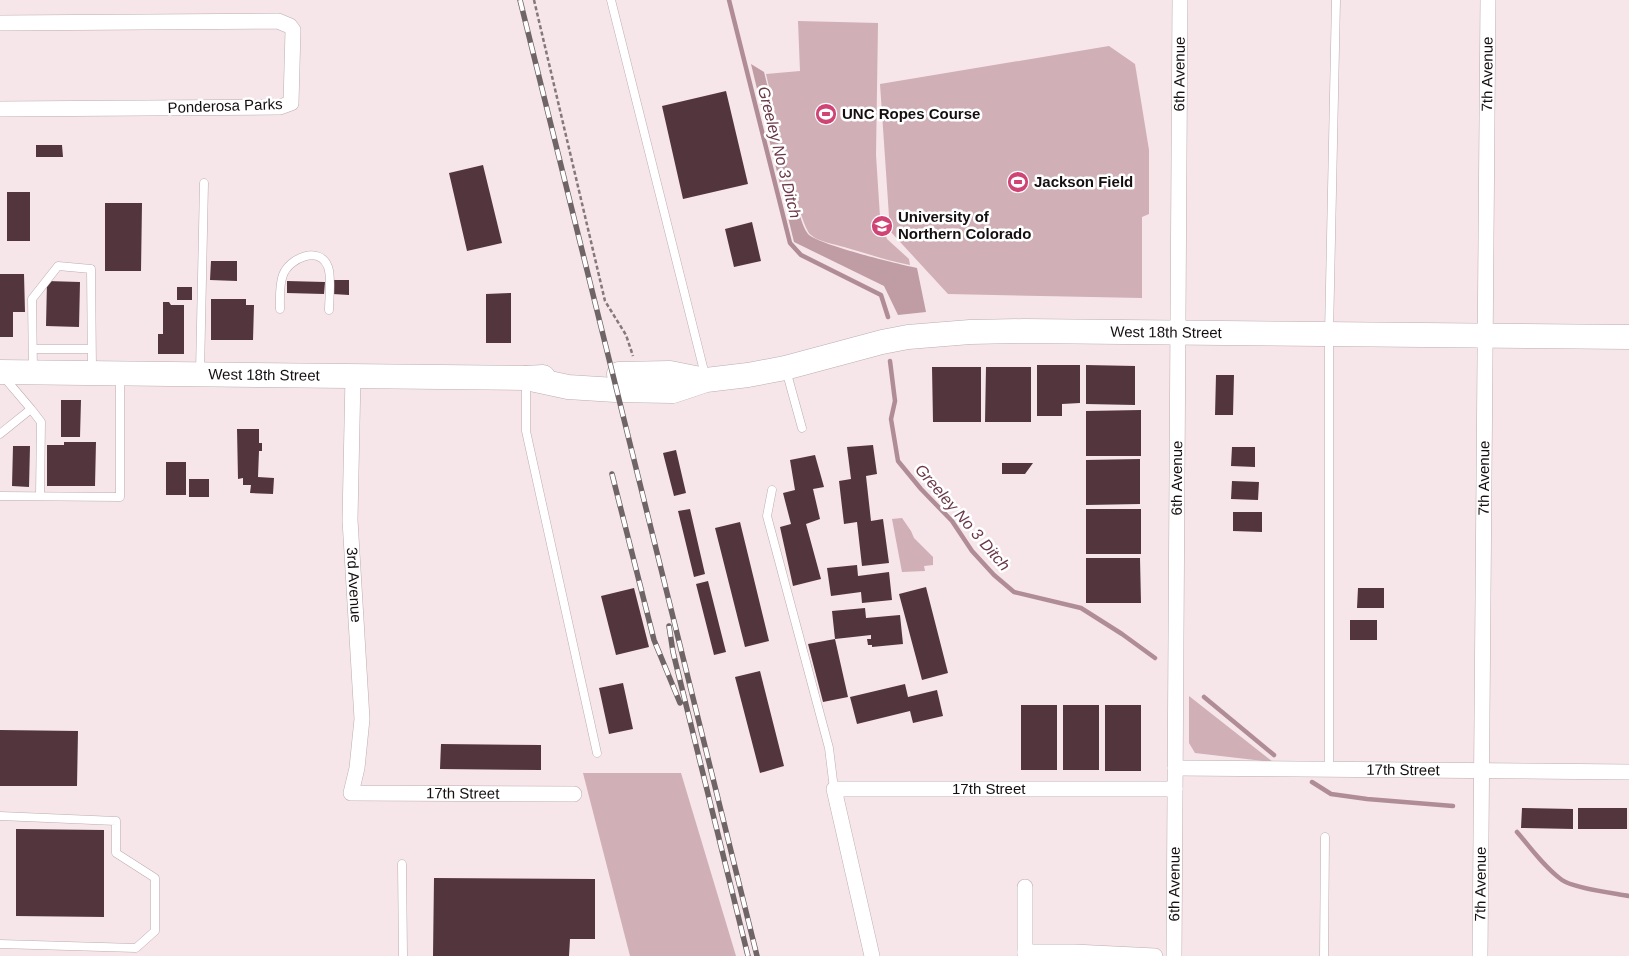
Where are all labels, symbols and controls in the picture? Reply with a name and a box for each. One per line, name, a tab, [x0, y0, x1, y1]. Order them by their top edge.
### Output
street label: 6th Avenue	[1170, 37, 1188, 111]
street label: 7th Avenue	[1478, 37, 1496, 112]
water label: Greeley No 3 Ditch	[755, 84, 804, 220]
street label: Ponderosa Parks	[167, 95, 283, 116]
sports icon: UNC Ropes Course	[814, 102, 838, 126]
place label: UNC Ropes Course	[842, 105, 980, 122]
sports icon: Jackson Field	[1006, 170, 1030, 194]
place label: Jackson Field	[1034, 173, 1133, 190]
place label: University of Northern Colorado	[898, 208, 1031, 242]
school or university icon: University of Northern Colorado	[870, 214, 894, 238]
street label: West 18th Street	[1110, 323, 1223, 341]
street label: West 18th Street	[208, 365, 321, 384]
street label: 6th Avenue	[1168, 441, 1185, 515]
street label: 7th Avenue	[1475, 441, 1492, 515]
water label: Greeley No 3 Ditch	[912, 461, 1013, 574]
street label: 3rd Avenue	[344, 547, 365, 623]
street label: 17th Street	[1366, 761, 1441, 778]
street label: 17th Street	[952, 780, 1026, 797]
street label: 17th Street	[426, 784, 500, 802]
street label: 6th Avenue	[1165, 847, 1183, 921]
street label: 7th Avenue	[1471, 847, 1489, 921]

